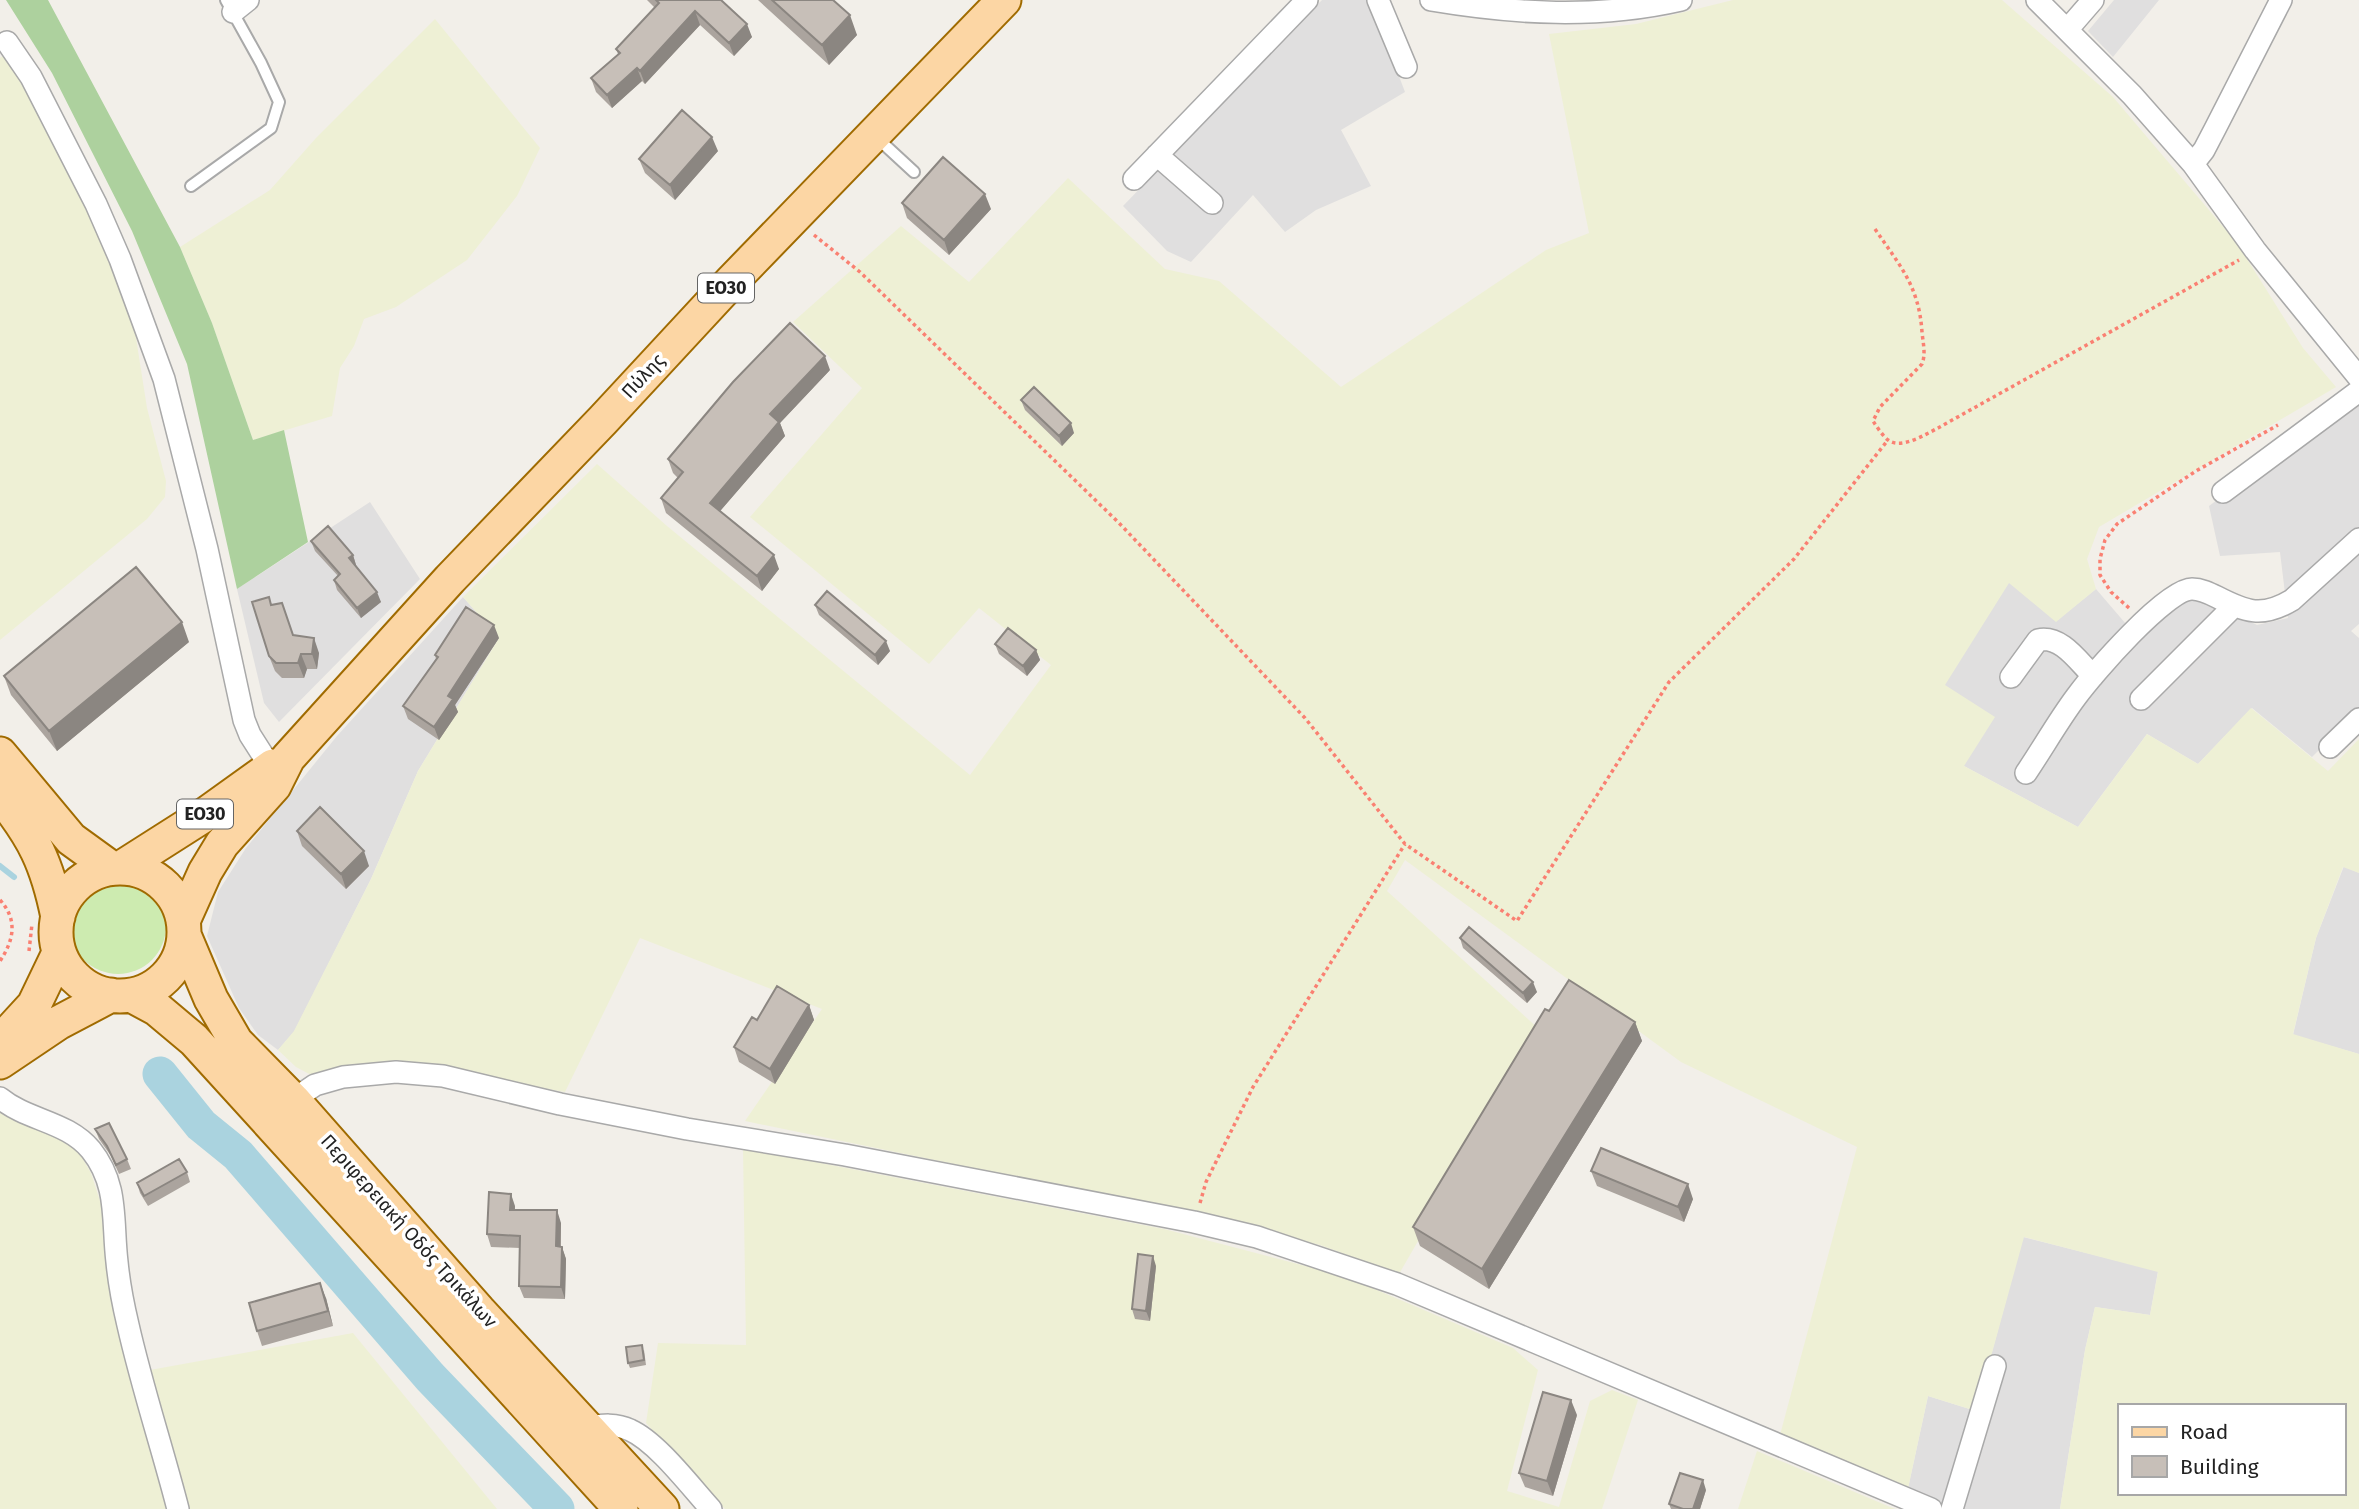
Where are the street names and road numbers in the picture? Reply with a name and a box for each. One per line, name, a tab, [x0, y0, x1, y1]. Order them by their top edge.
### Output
road number: ΕΟ30	[698, 274, 754, 302]
street label: Πύλης	[616, 349, 670, 403]
road number: ΕΟ30	[177, 800, 233, 828]
street label: Περιφερειακή Οδός Τρικάλων	[316, 1130, 502, 1332]

